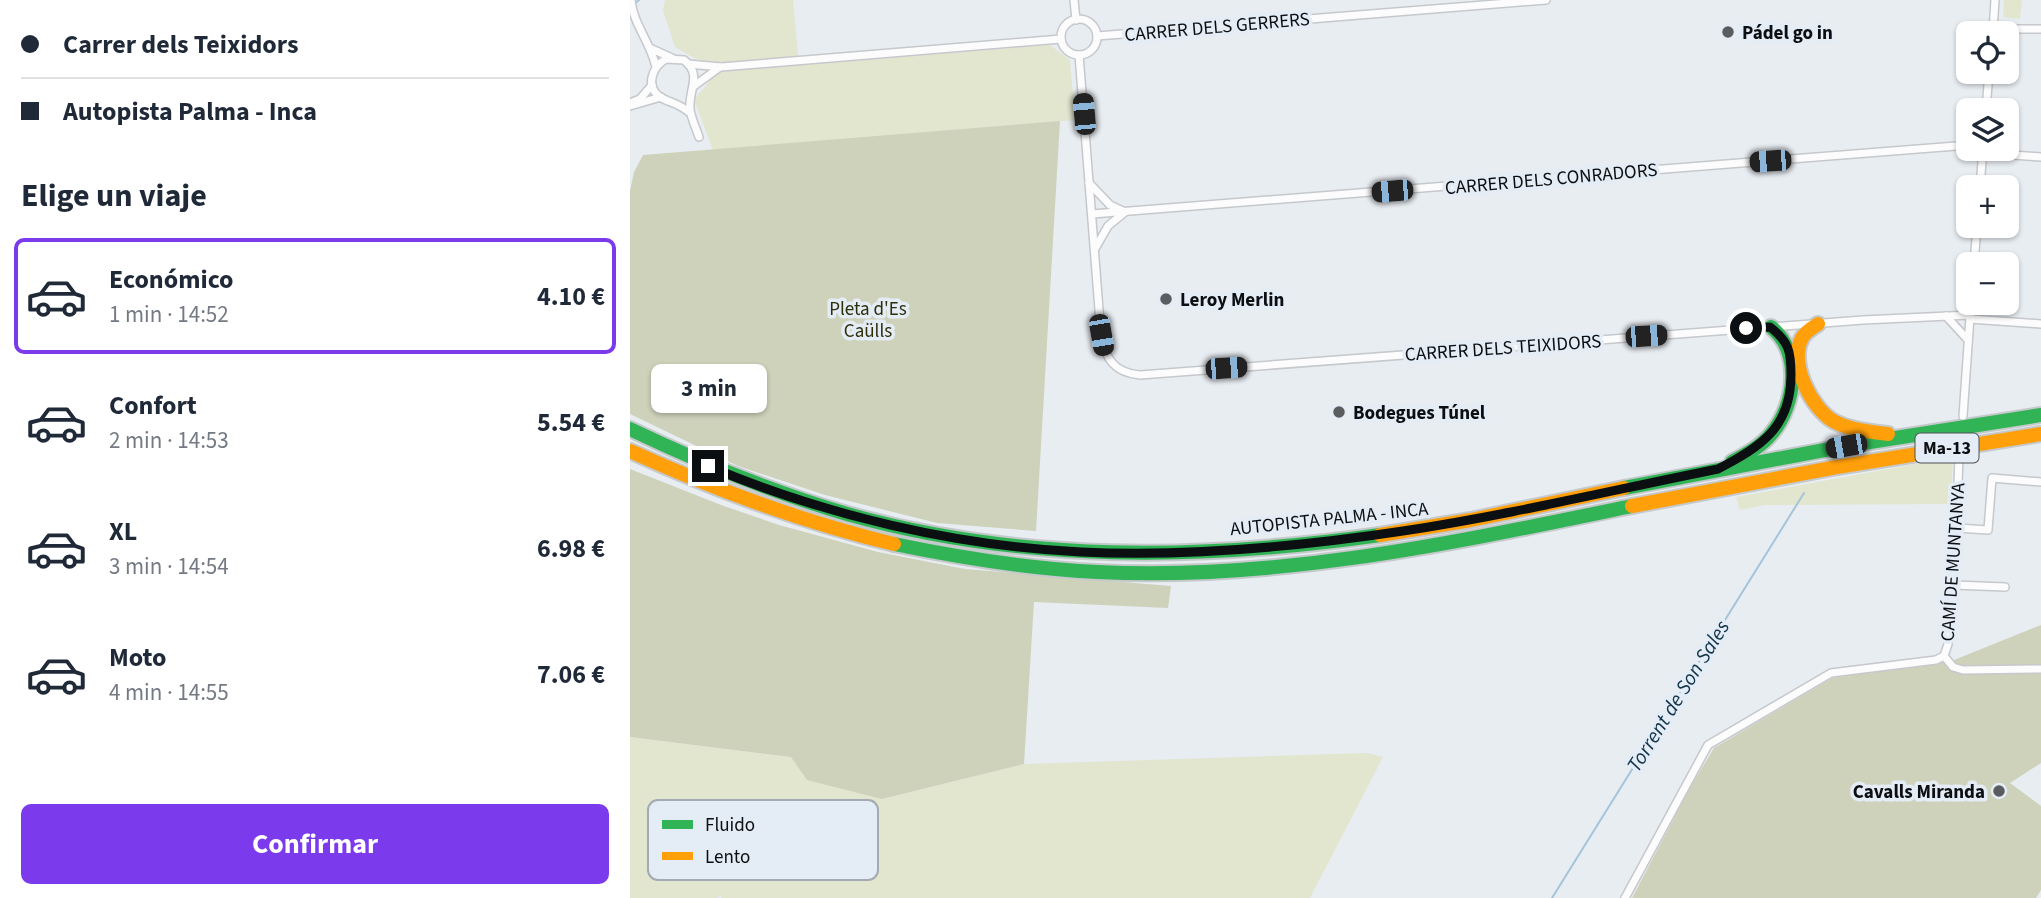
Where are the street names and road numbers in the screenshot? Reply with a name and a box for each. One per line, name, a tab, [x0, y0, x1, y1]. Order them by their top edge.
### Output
street label: CARRER DELS GERRERS	[1123, 6, 1311, 49]
street label: CARRER DELS CONRADORS	[1444, 157, 1658, 202]
street label: CARRER DELS TEIXIDORS	[1404, 328, 1602, 369]
road number: Ma-13	[1916, 434, 1978, 462]
street label: CAMÍ DE MUNTANYA	[1934, 481, 1973, 642]
street label: AUTOPISTA PALMA - INCA	[1229, 496, 1430, 543]

